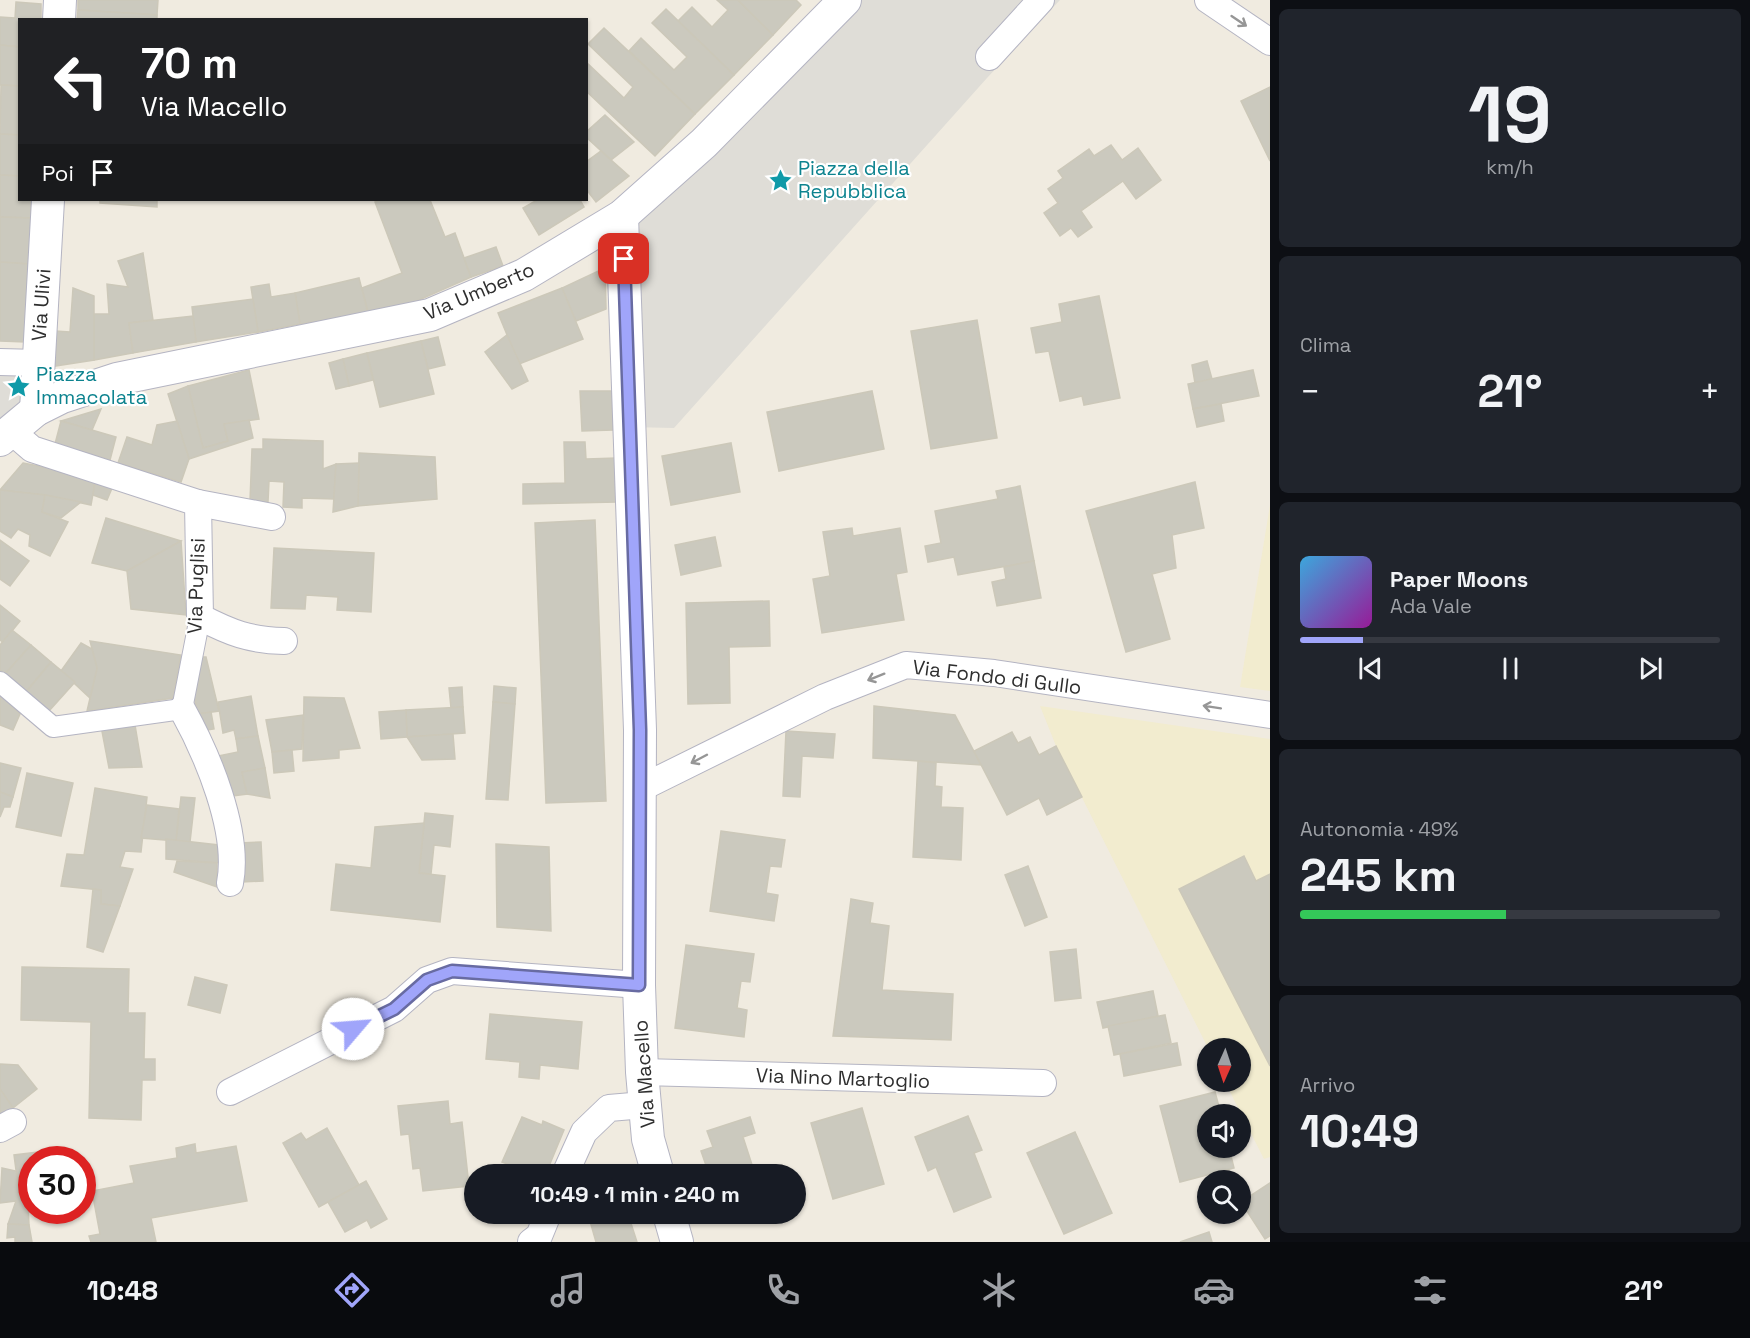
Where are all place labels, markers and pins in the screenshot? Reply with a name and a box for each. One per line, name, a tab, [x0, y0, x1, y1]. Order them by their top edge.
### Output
place label: Piazza della Repubblica	[798, 155, 910, 204]
place icon: Piazza della Repubblica	[767, 167, 793, 193]
pin	[598, 233, 649, 284]
place label: Piazza Immacolata	[36, 361, 147, 410]
place icon: Piazza Immacolata	[5, 373, 31, 399]

